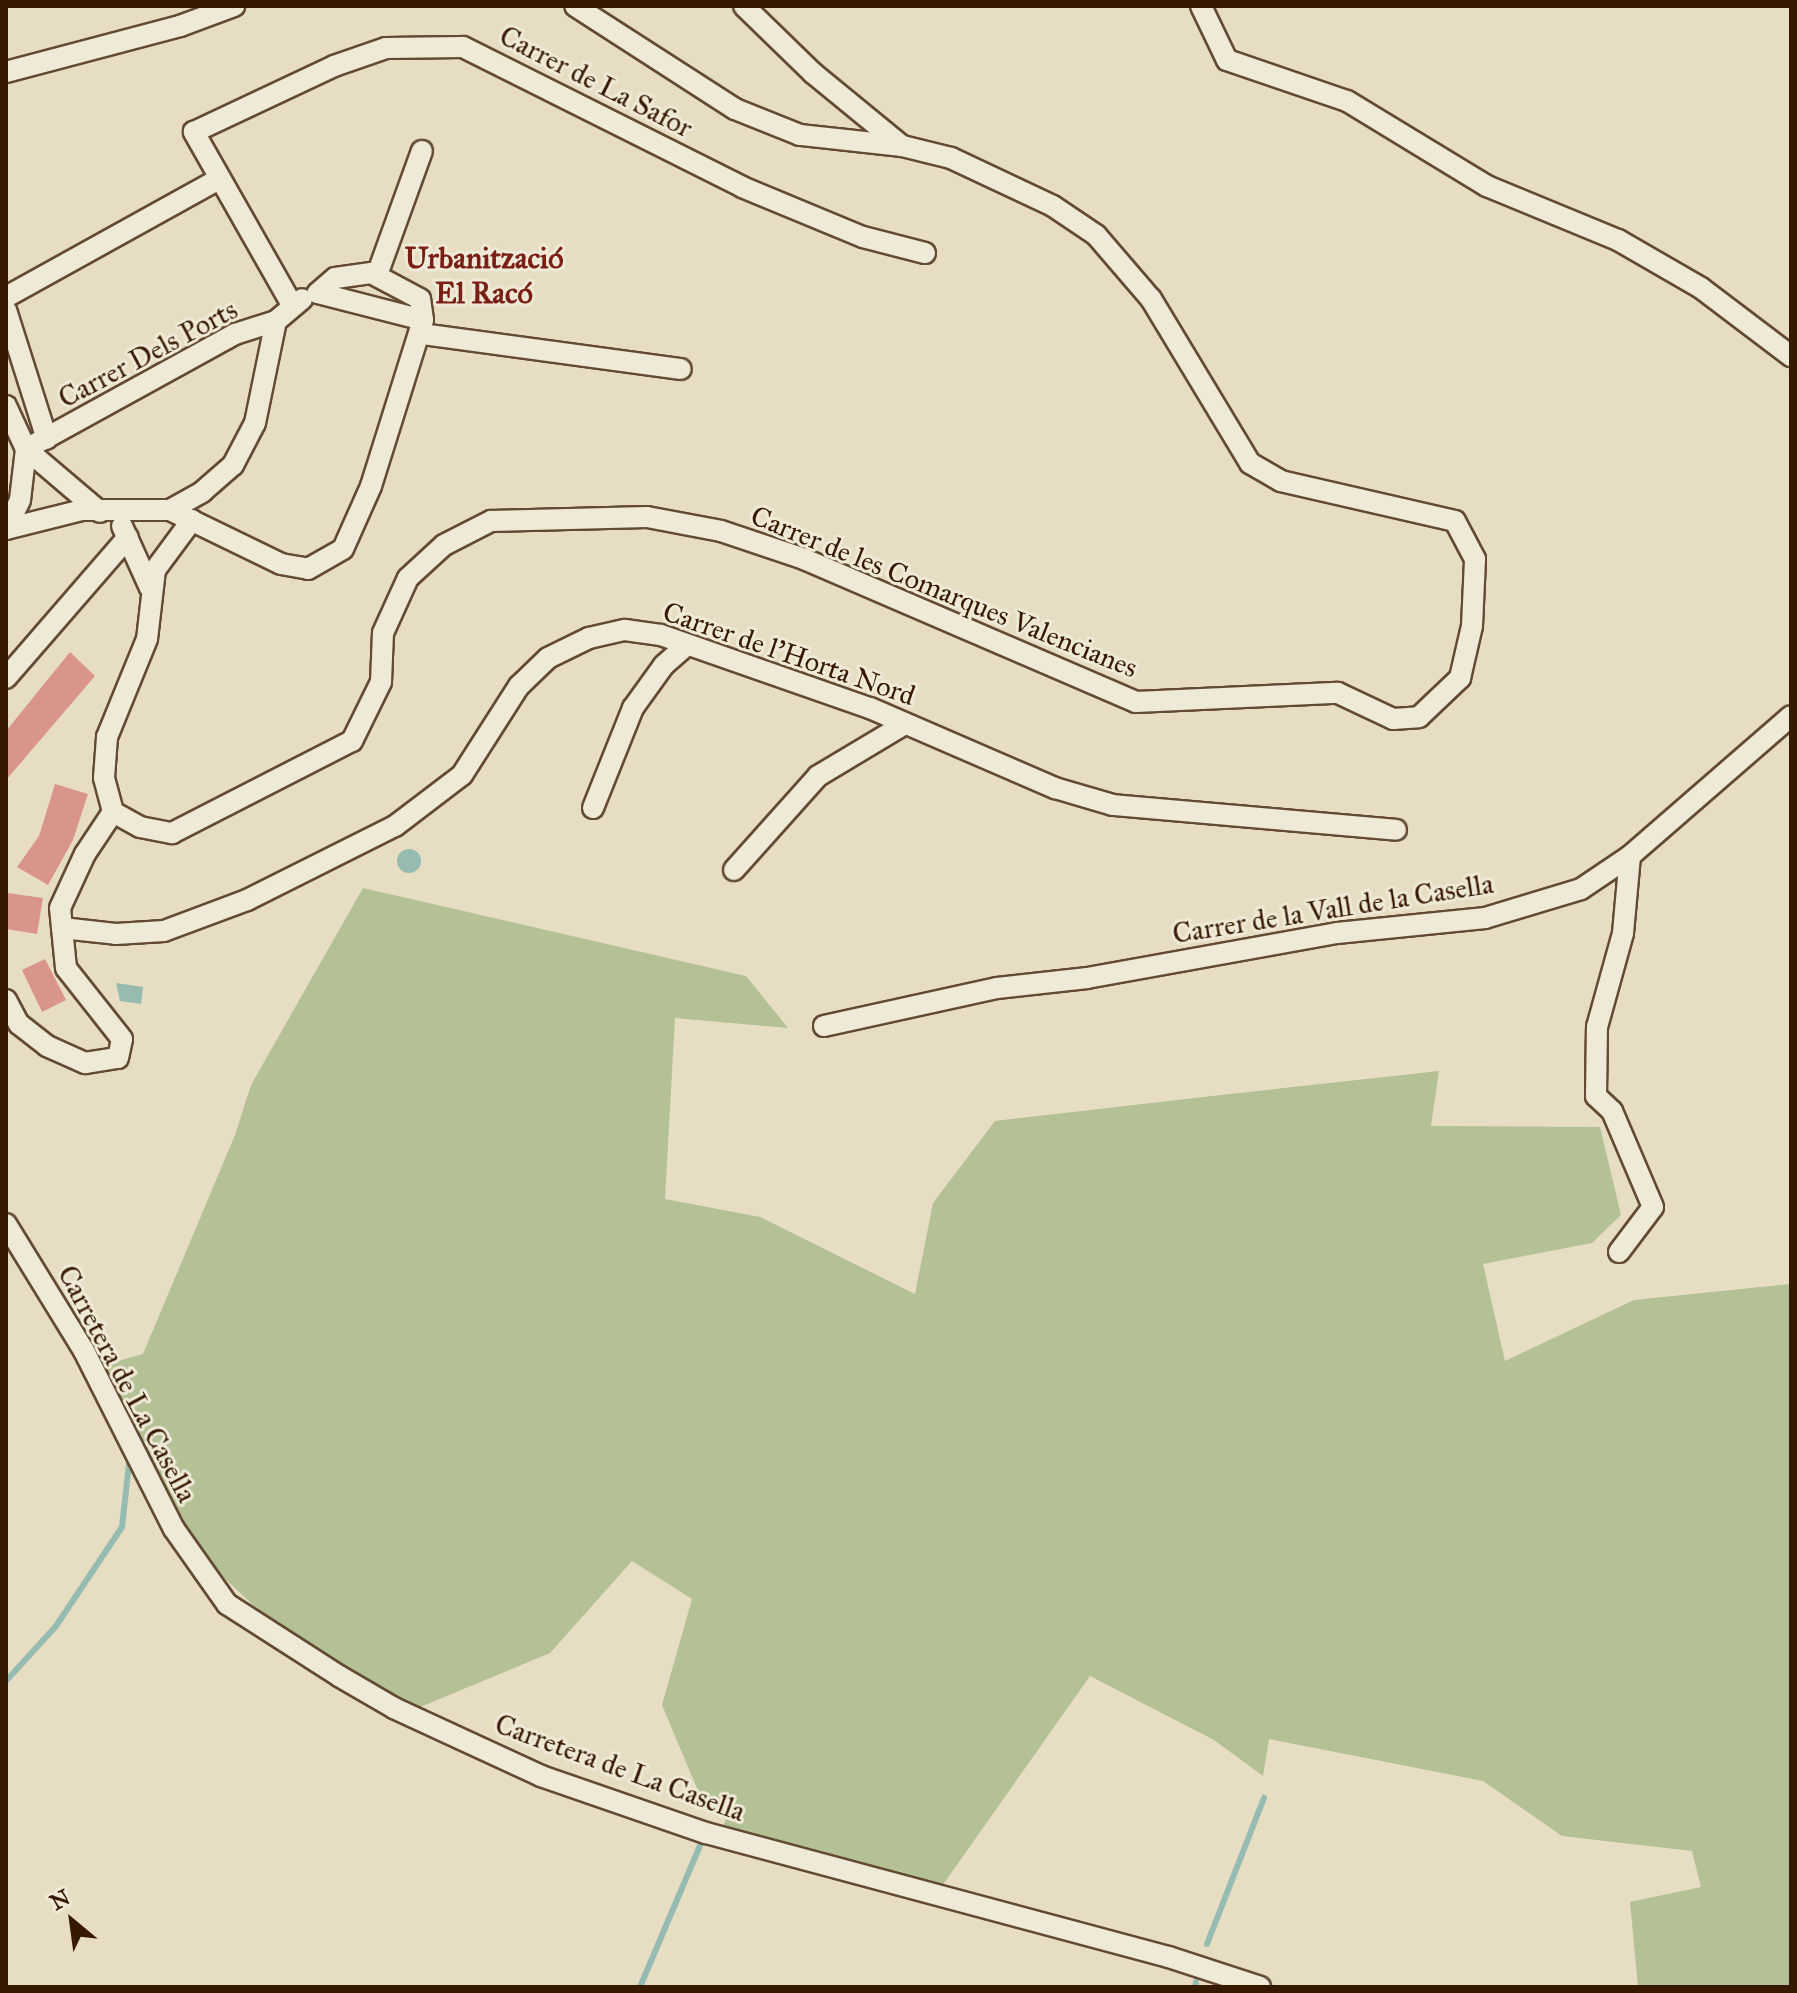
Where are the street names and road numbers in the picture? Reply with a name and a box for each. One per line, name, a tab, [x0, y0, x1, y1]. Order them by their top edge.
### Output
street label: Carrer de La Safor	[494, 19, 698, 145]
street label: Carrer Dels Ports	[53, 293, 243, 415]
street label: Carrer de les Comarques Valencianes	[746, 499, 1142, 685]
street label: Carrer de l'Horta Nord	[658, 595, 920, 713]
street label: Carrer de la Vall de la Casella	[1170, 867, 1496, 951]
street label: Carretera de La Casella	[50, 1260, 204, 1508]
street label: Carretera de La Casella	[491, 1707, 749, 1829]

